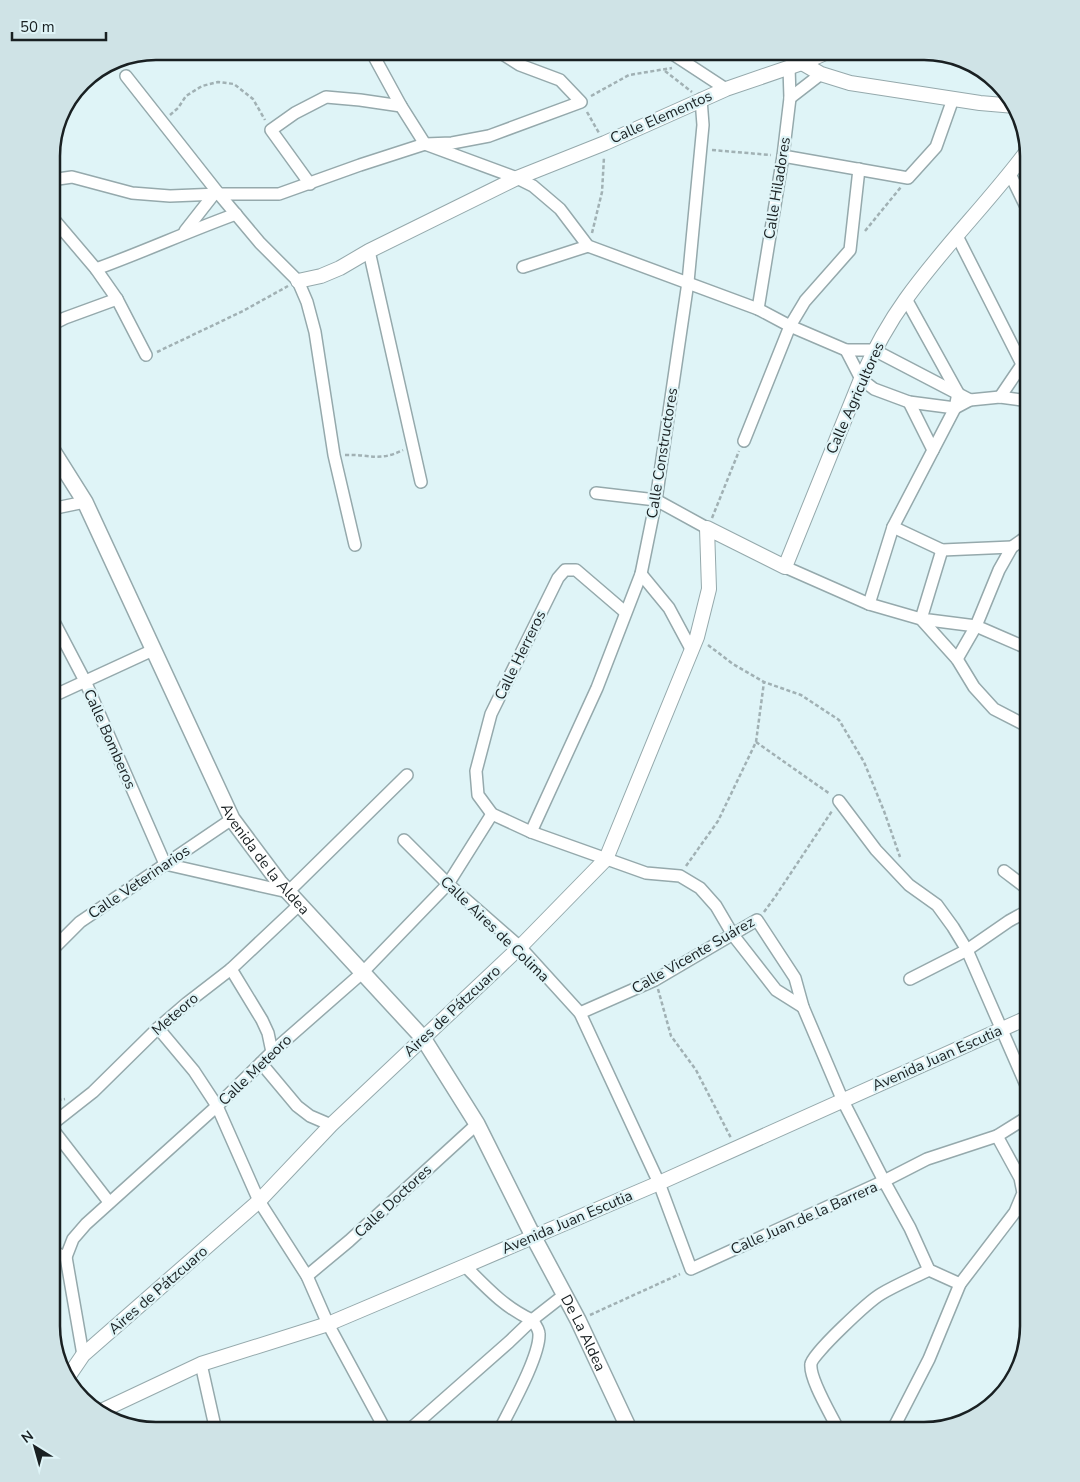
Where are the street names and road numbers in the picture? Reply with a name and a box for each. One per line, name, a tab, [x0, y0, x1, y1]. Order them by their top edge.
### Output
street label: Calle Elementos	[607, 86, 715, 148]
street label: Calle Hiladores	[759, 135, 795, 241]
street label: Calle Agricultores	[821, 339, 889, 457]
street label: Calle Constructores	[642, 386, 682, 520]
street label: Calle Herreros	[490, 607, 550, 703]
street label: Calle Bomberos	[79, 686, 141, 792]
street label: Avenida de la Aldea	[216, 800, 314, 919]
street label: Calle Veterinarios	[84, 841, 194, 923]
street label: Calle Aires de Colima	[436, 872, 554, 986]
street label: Calle Vicente Suárez	[628, 912, 758, 998]
street label: Aires de Pátzcuaro	[399, 961, 505, 1061]
street label: Meteoro	[147, 988, 203, 1040]
street label: Avenida Juan Escutia	[869, 1020, 1005, 1096]
street label: Calle Meteoro	[214, 1030, 296, 1110]
street label: Calle Doctores	[350, 1160, 436, 1242]
street label: Calle Juan de la Barrera	[727, 1177, 881, 1259]
street label: Avenida Juan Escutia	[499, 1185, 635, 1259]
street label: Aires de Pátzcuaro	[104, 1241, 212, 1339]
street label: De La Aldea	[556, 1291, 611, 1374]

